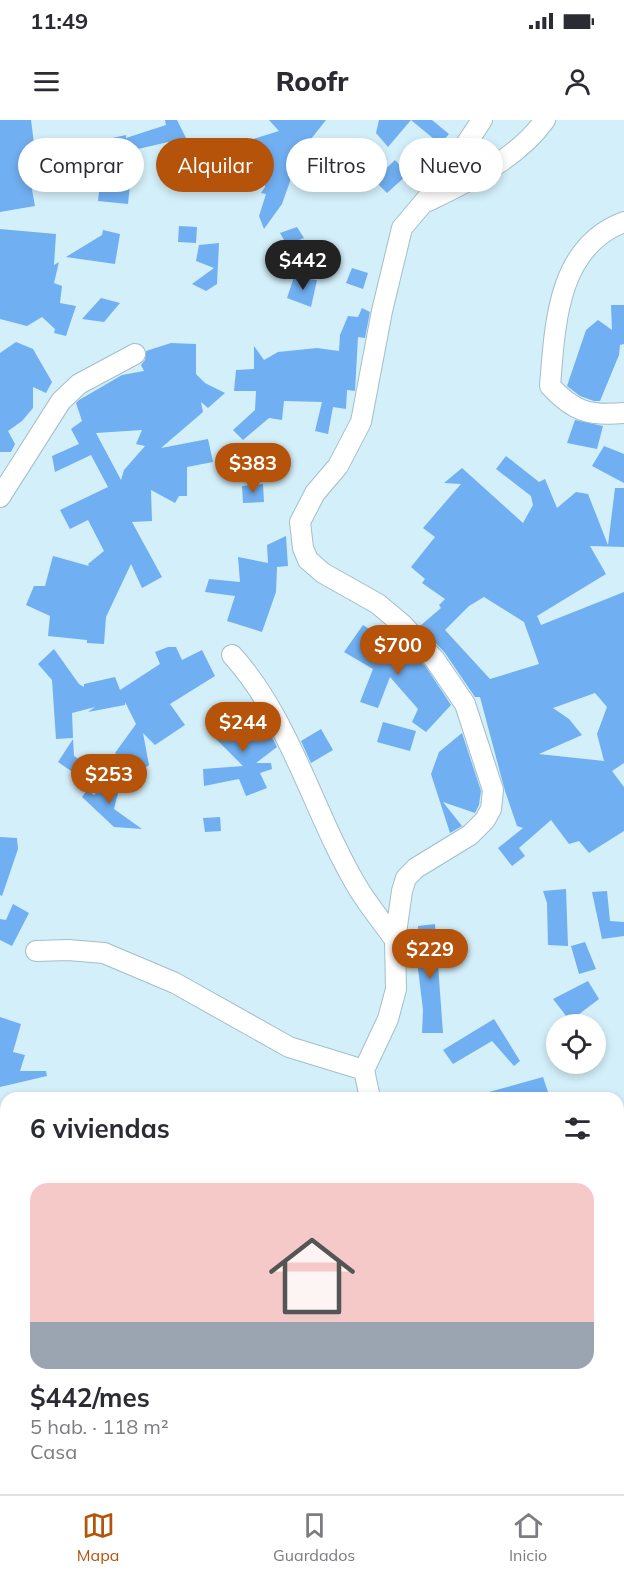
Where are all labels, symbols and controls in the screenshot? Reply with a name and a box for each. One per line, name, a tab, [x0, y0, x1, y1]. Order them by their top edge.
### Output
text: 11:49	[30, 7, 88, 35]
text: Roofr	[276, 64, 348, 98]
icon: menu	[30, 65, 63, 98]
icon: person	[561, 65, 594, 98]
chip: Comprar	[18, 138, 144, 192]
chip: Alquilar	[156, 138, 274, 192]
chip: Filtros	[286, 138, 387, 192]
chip: Nuevo	[399, 138, 503, 192]
pin: $442	[267, 240, 339, 291]
text: $442	[279, 247, 327, 272]
pin: $383	[217, 443, 289, 494]
text: $383	[229, 450, 277, 475]
pin: $700	[362, 625, 434, 676]
text: $700	[374, 632, 422, 657]
pin: $244	[207, 702, 279, 753]
text: $244	[219, 709, 267, 734]
pin: $253	[73, 754, 145, 805]
text: $253	[85, 761, 133, 786]
pin: $229	[394, 929, 466, 980]
text: $229	[406, 936, 454, 961]
map controls	[546, 1014, 606, 1074]
button: locate	[546, 1014, 606, 1074]
text: 6 viviendas	[30, 1112, 170, 1145]
icon: filters	[561, 1112, 594, 1145]
icon: home	[258, 1222, 366, 1330]
text: $442/mes	[30, 1381, 150, 1414]
text: 5 hab. · 118 m²	[30, 1414, 169, 1439]
text: Casa	[30, 1439, 77, 1464]
tab: Mapa	[77, 1509, 119, 1565]
tab: Guardados	[273, 1509, 355, 1565]
tab: Inicio	[509, 1509, 547, 1565]

